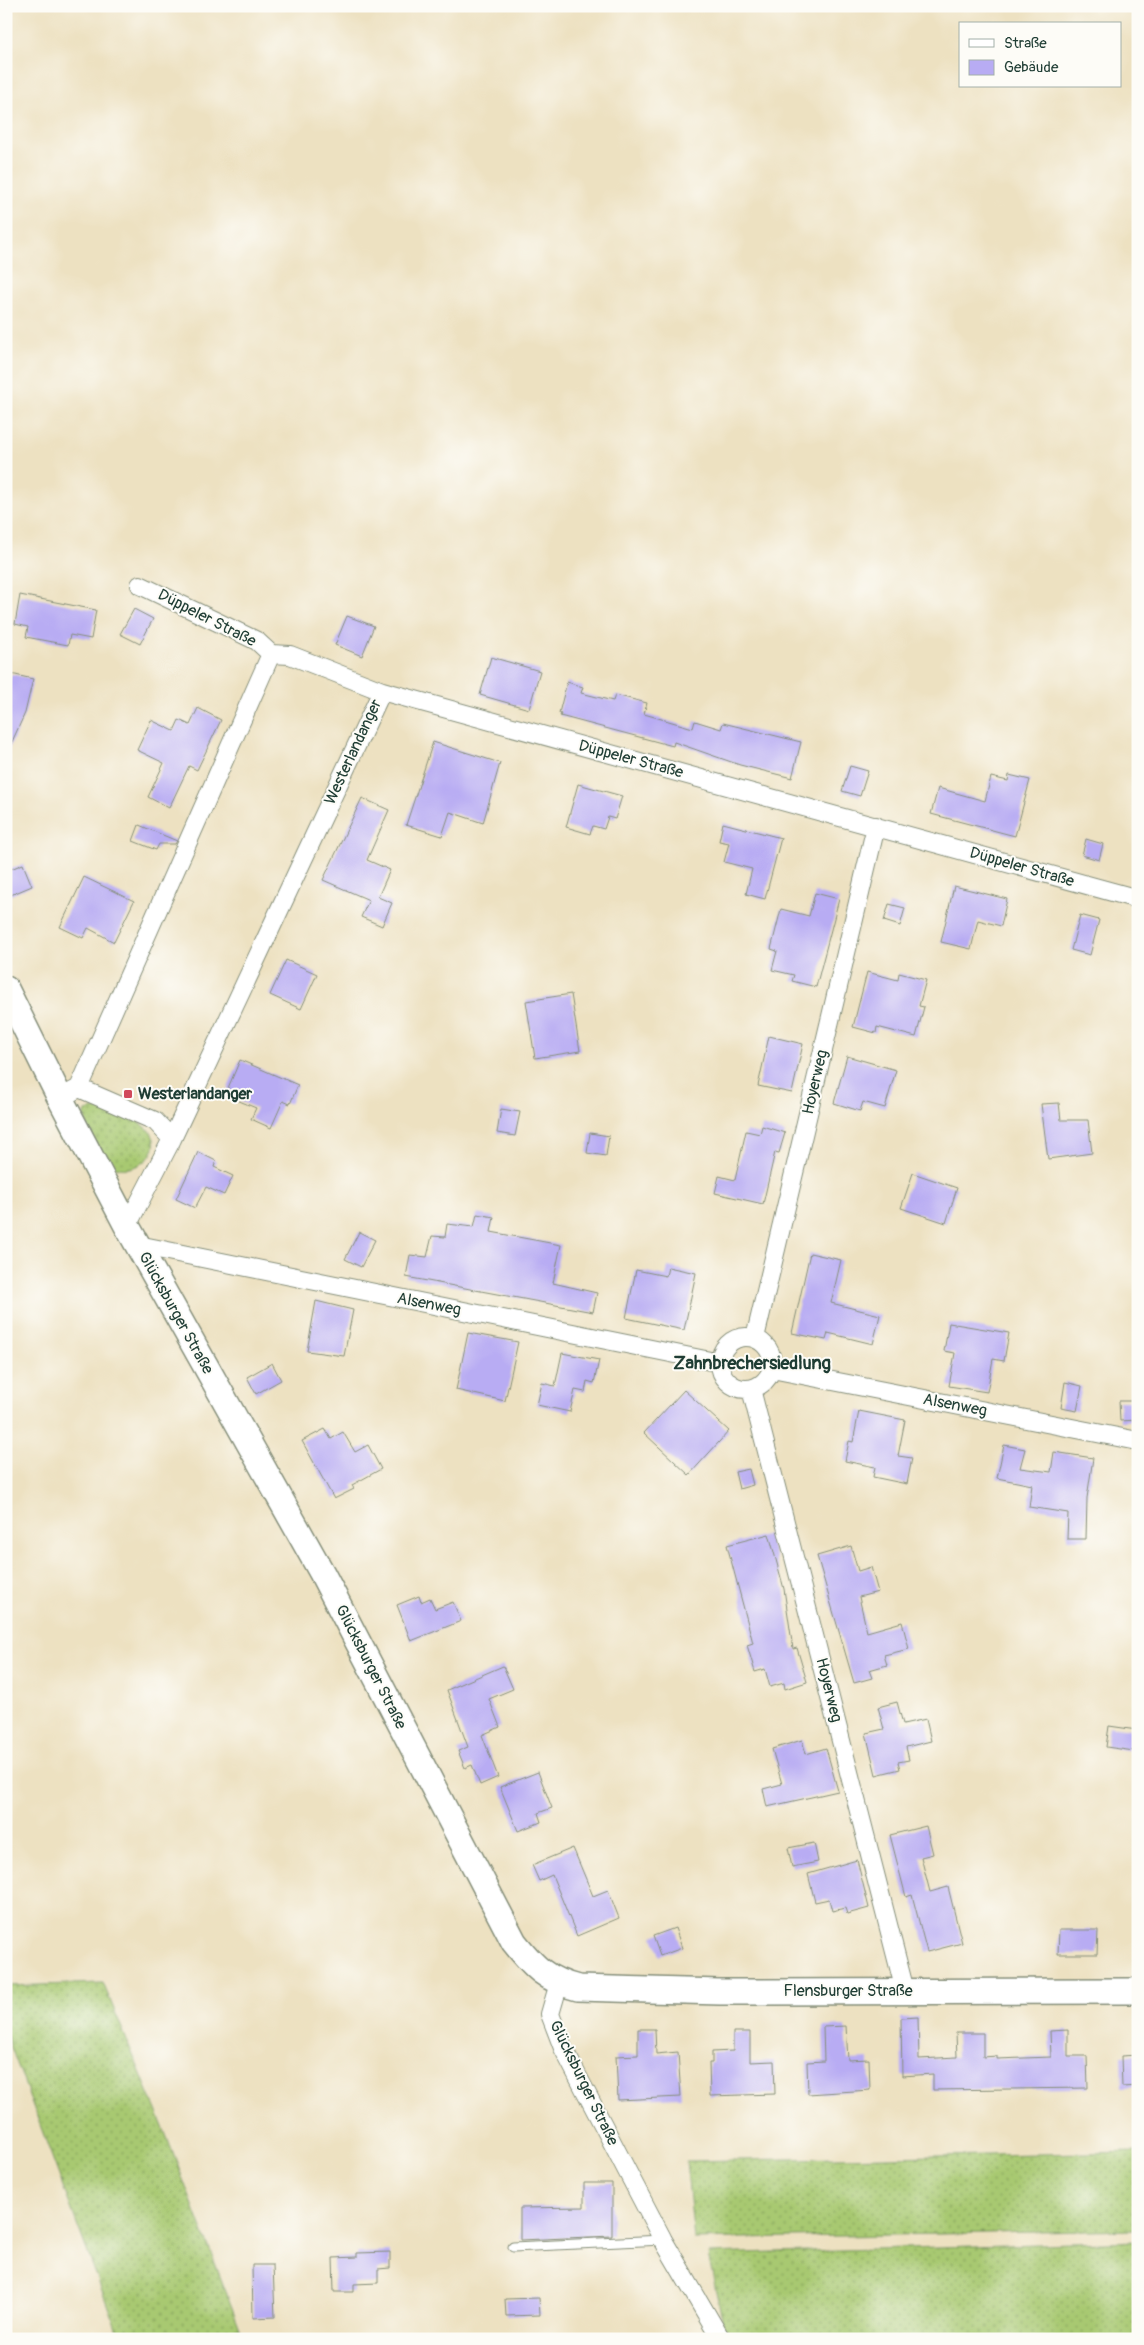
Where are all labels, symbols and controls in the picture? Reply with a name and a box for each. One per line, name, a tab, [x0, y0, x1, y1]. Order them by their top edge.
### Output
legend	[959, 22, 1122, 88]
text: Straße	[1004, 34, 1047, 53]
text: Gebäude	[1004, 58, 1059, 77]
street label: Düppeler Straße	[154, 585, 260, 651]
street label: Westerlandanger	[320, 696, 386, 808]
street label: Düppeler Straße	[576, 735, 686, 783]
street label: Düppeler Straße	[967, 843, 1077, 891]
street label: Hoyerweg	[798, 1048, 832, 1116]
place label: Westerlandanger	[138, 1084, 252, 1104]
marker: Westerlandanger	[122, 1088, 134, 1100]
street label: Glücksburger Straße	[134, 1248, 218, 1378]
street label: Alsenweg	[395, 1288, 463, 1320]
district label: Zahnbrechersiedlung	[673, 1352, 831, 1375]
street label: Alsenweg	[921, 1389, 989, 1421]
street label: Glücksburger Straße	[331, 1602, 411, 1733]
street label: Hoyerweg	[811, 1656, 847, 1724]
street label: Flensburger Straße	[783, 1981, 913, 2001]
street label: Glücksburger Straße	[545, 2017, 623, 2149]

